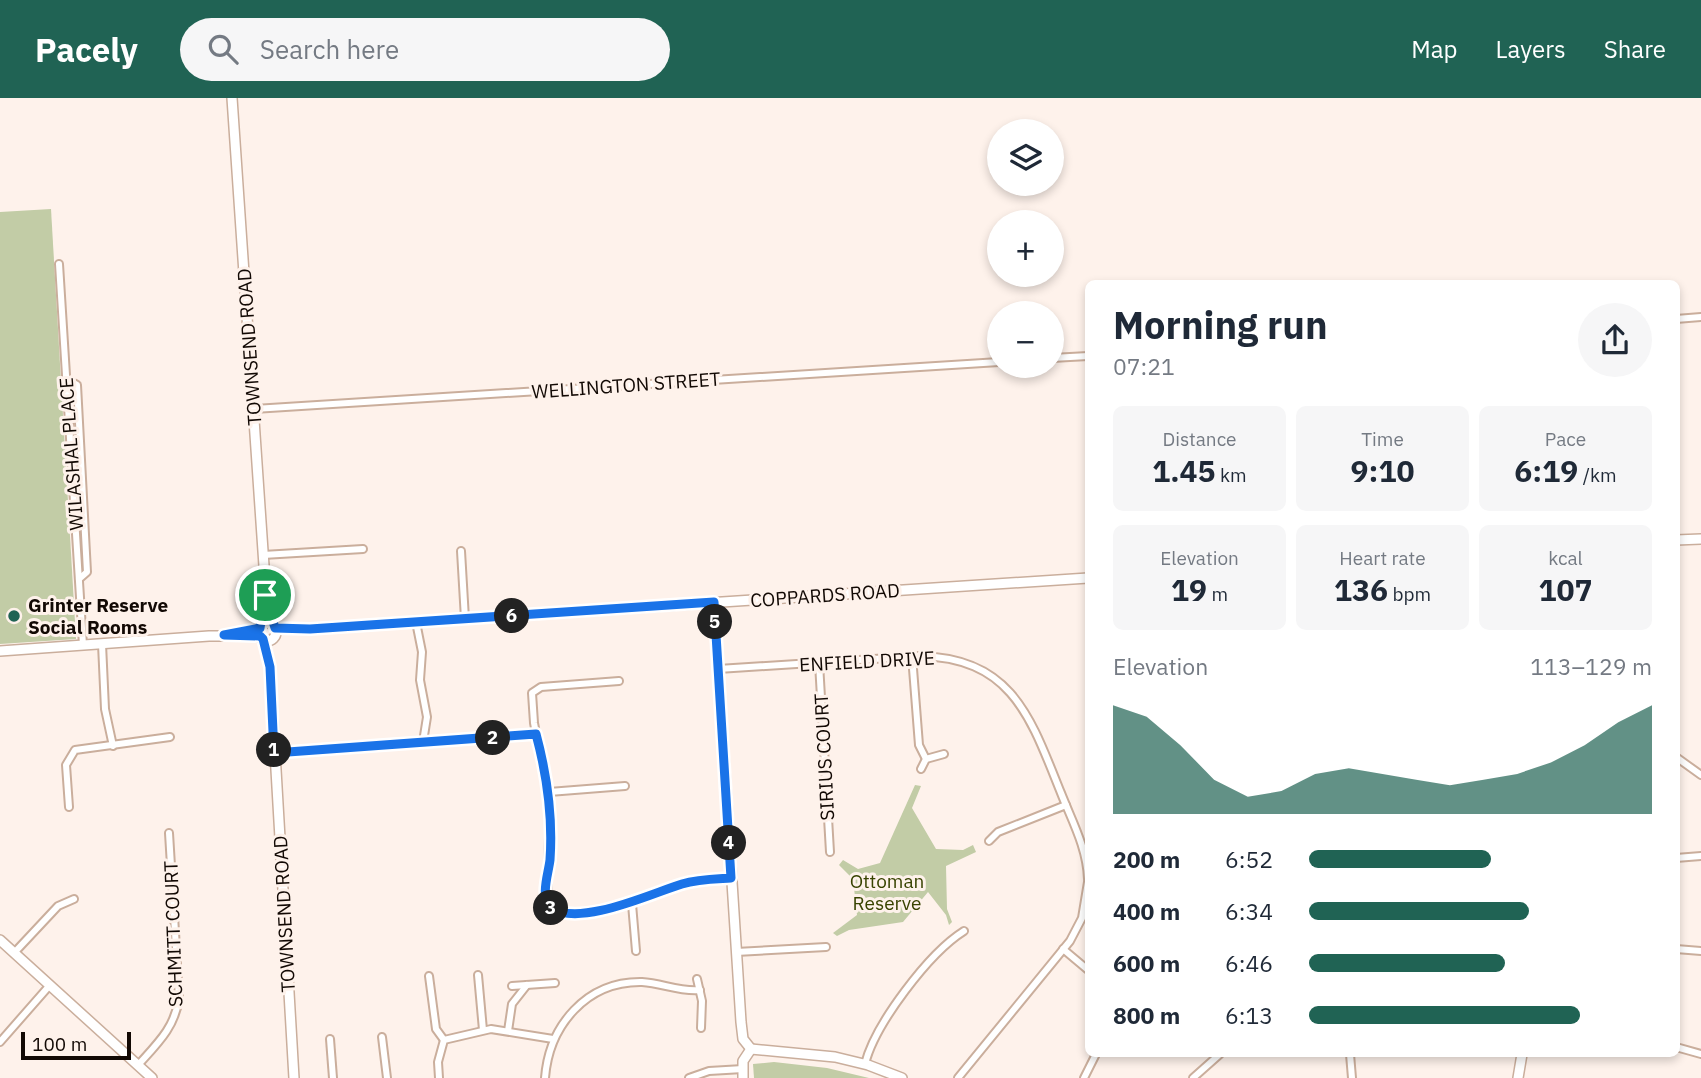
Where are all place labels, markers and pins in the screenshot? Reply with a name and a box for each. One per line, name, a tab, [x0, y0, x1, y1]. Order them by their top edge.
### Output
pin	[235, 565, 295, 625]
place label: Grinter Reserve Social Rooms	[28, 593, 168, 639]
pin: 6	[494, 598, 530, 634]
pin: 5	[698, 604, 732, 640]
marker: Grinter Reserve Social Rooms	[6, 608, 22, 624]
pin: 2	[476, 720, 510, 756]
pin: 1	[256, 732, 292, 768]
pin: 4	[712, 826, 746, 860]
pin: 3	[534, 890, 568, 926]

